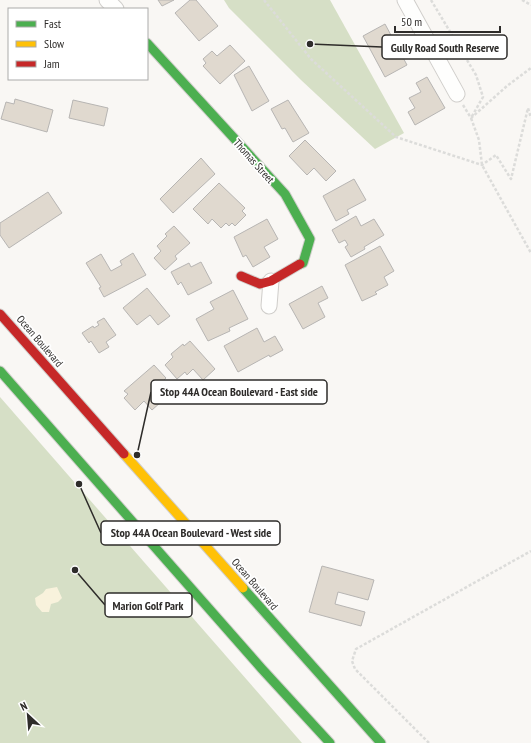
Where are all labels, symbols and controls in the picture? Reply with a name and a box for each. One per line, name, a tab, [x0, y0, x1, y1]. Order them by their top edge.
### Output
legend	[8, 8, 148, 80]
scale bar	[395, 8, 500, 34]
text: 50 m	[401, 14, 422, 29]
text: Fast	[44, 16, 62, 31]
callout: Gully Road South Reserve	[382, 35, 507, 59]
text: Slow	[44, 36, 65, 51]
text: Gully Road South Reserve	[391, 40, 499, 55]
text: Jam	[43, 56, 60, 71]
street label: Thomas Street	[230, 136, 278, 186]
street label: Ocean Boulevard	[14, 312, 66, 370]
callout: Stop 44A Ocean Boulevard - East side	[151, 380, 327, 404]
text: Stop 44A Ocean Boulevard - East side	[160, 384, 318, 399]
callout: Stop 44A Ocean Boulevard - West side	[101, 521, 280, 545]
text: Stop 44A Ocean Boulevard - West side	[111, 525, 271, 540]
street label: Ocean Boulevard	[229, 555, 281, 613]
callout: Marion Golf Park	[105, 593, 192, 617]
text: Marion Golf Park	[113, 598, 184, 613]
north arrow	[8, 695, 48, 735]
text: N	[18, 698, 29, 714]

